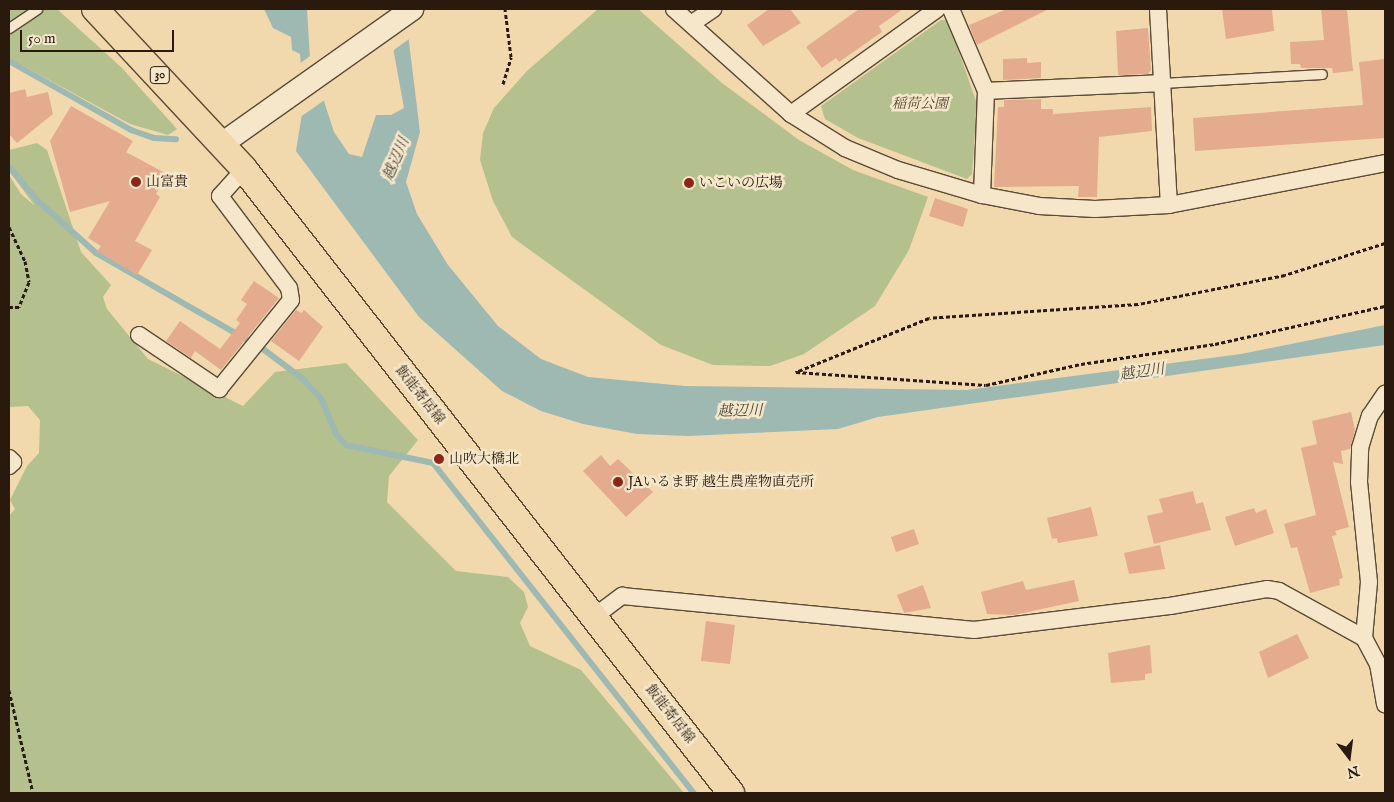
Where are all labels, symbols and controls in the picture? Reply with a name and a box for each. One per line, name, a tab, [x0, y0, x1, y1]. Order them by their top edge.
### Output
scale bar	[22, 20, 176, 52]
text: 50 m	[28, 29, 56, 48]
road number: 30	[149, 66, 171, 84]
park label: 稲荷公園	[892, 96, 948, 112]
water label: 越辺川	[379, 135, 413, 183]
place label: 山富貴	[146, 174, 188, 190]
place label: いこいの広場	[699, 175, 783, 191]
marker: 山富貴	[130, 176, 142, 188]
marker: いこいの広場	[683, 177, 695, 189]
water label: 越辺川	[1118, 360, 1166, 384]
street label: 飯能寄居線	[392, 362, 448, 428]
water label: 越辺川	[717, 402, 763, 420]
place label: 山吹大橋北	[449, 451, 519, 467]
marker: 山吹大橋北	[433, 453, 445, 465]
place label: JAいるま野 越生農産物直売所	[628, 474, 814, 490]
marker: JAいるま野 越生農産物直売所	[612, 476, 624, 488]
street label: 飯能寄居線	[642, 681, 698, 747]
north arrow	[1324, 732, 1374, 782]
text: N	[1345, 761, 1361, 782]

